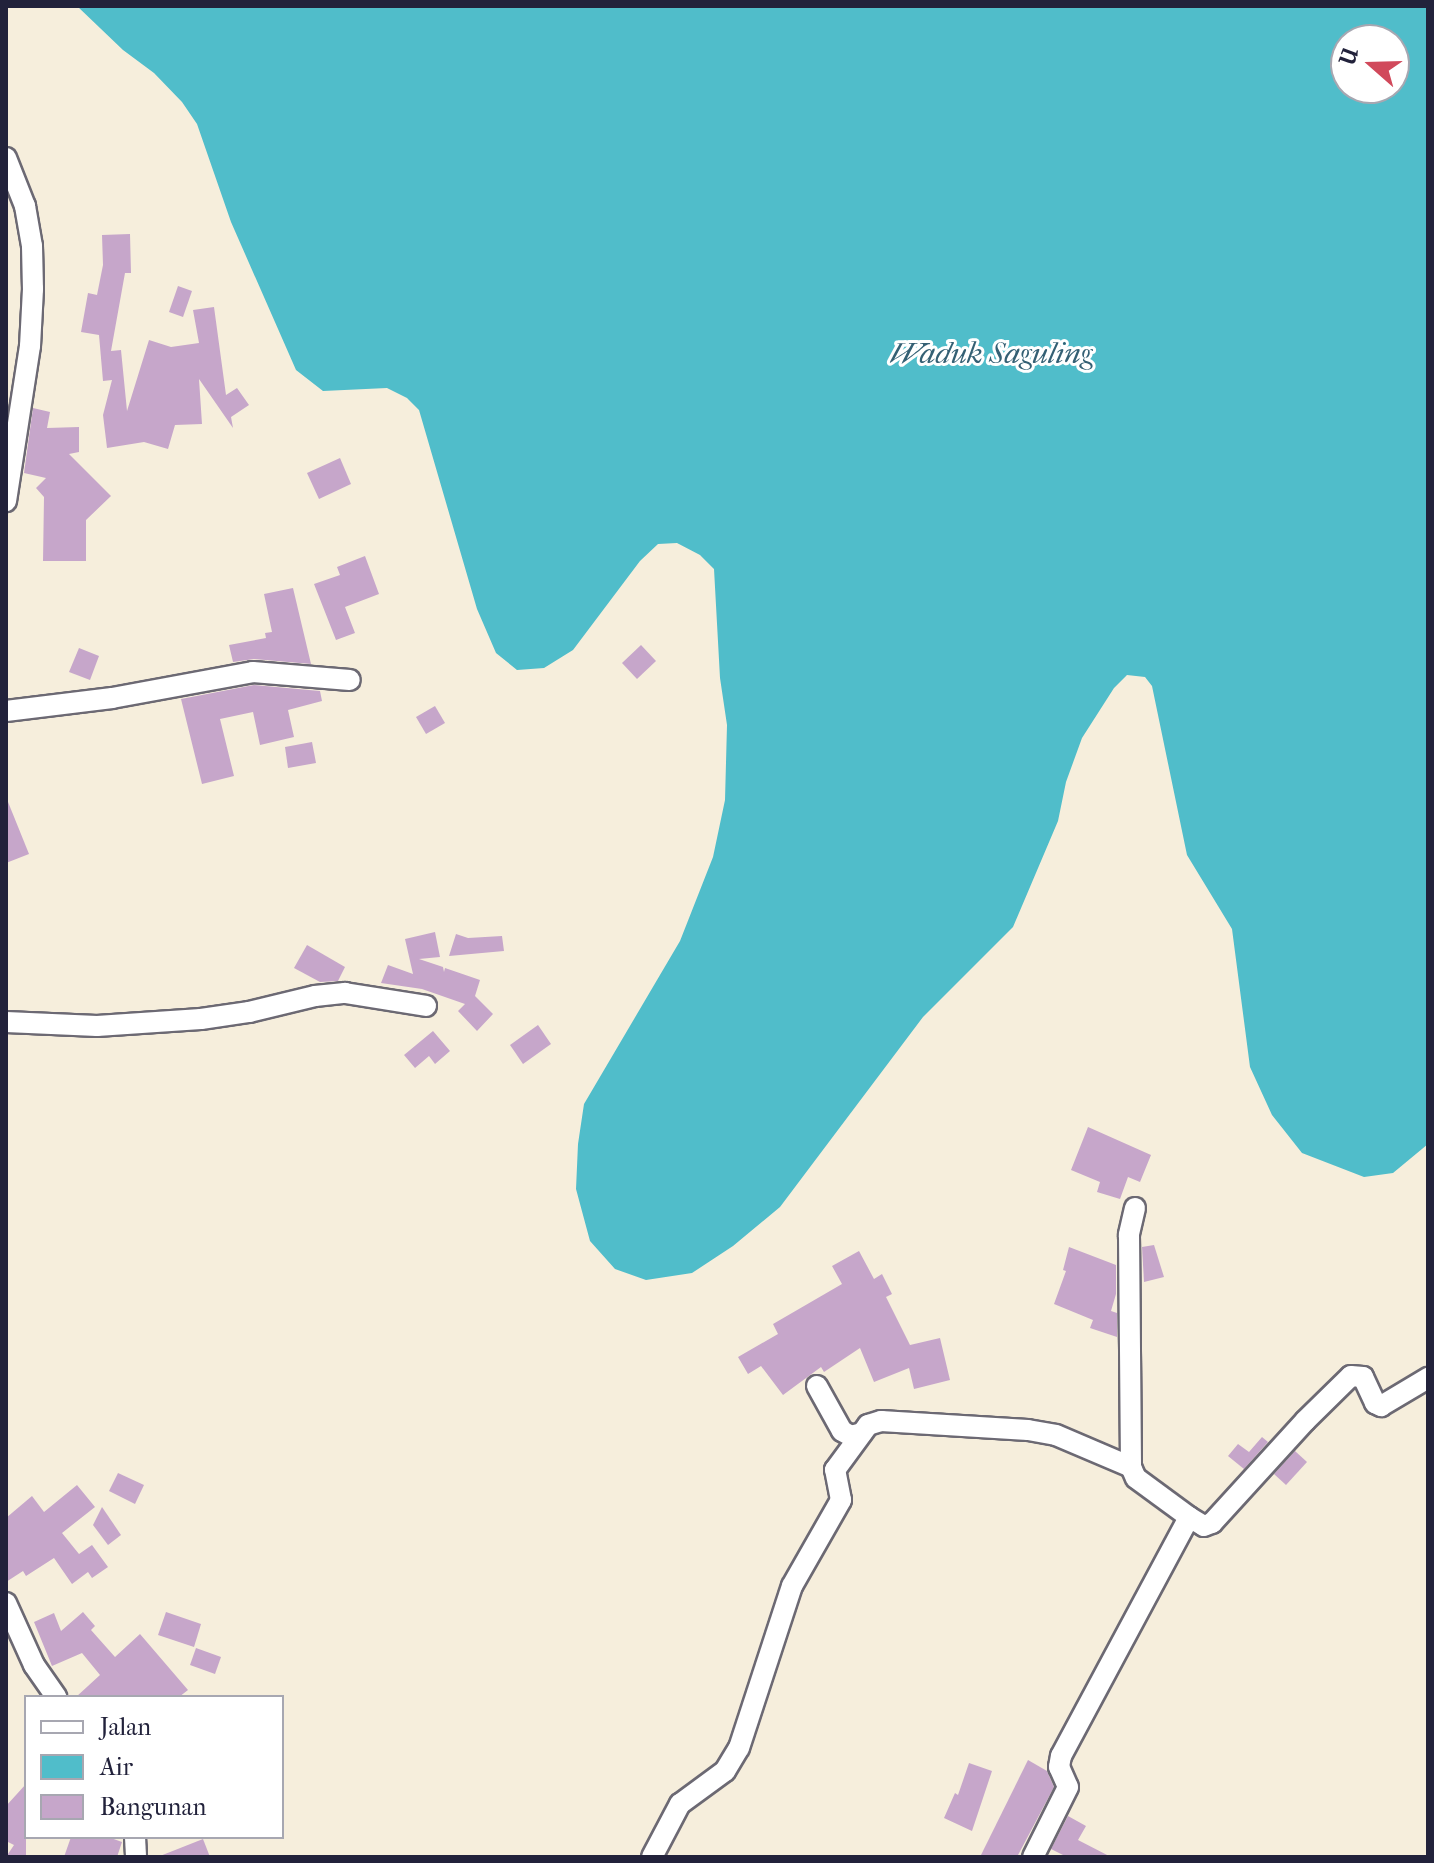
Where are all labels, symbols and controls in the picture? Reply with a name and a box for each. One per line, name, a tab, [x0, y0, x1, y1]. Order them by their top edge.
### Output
north arrow	[1330, 24, 1410, 104]
text: U	[1334, 44, 1364, 69]
water label: Waduk Saguling	[890, 336, 1092, 372]
legend	[24, 1695, 284, 1839]
text: Jalan	[100, 1713, 151, 1741]
text: Air	[100, 1753, 133, 1781]
text: Bangunan	[100, 1793, 206, 1821]

